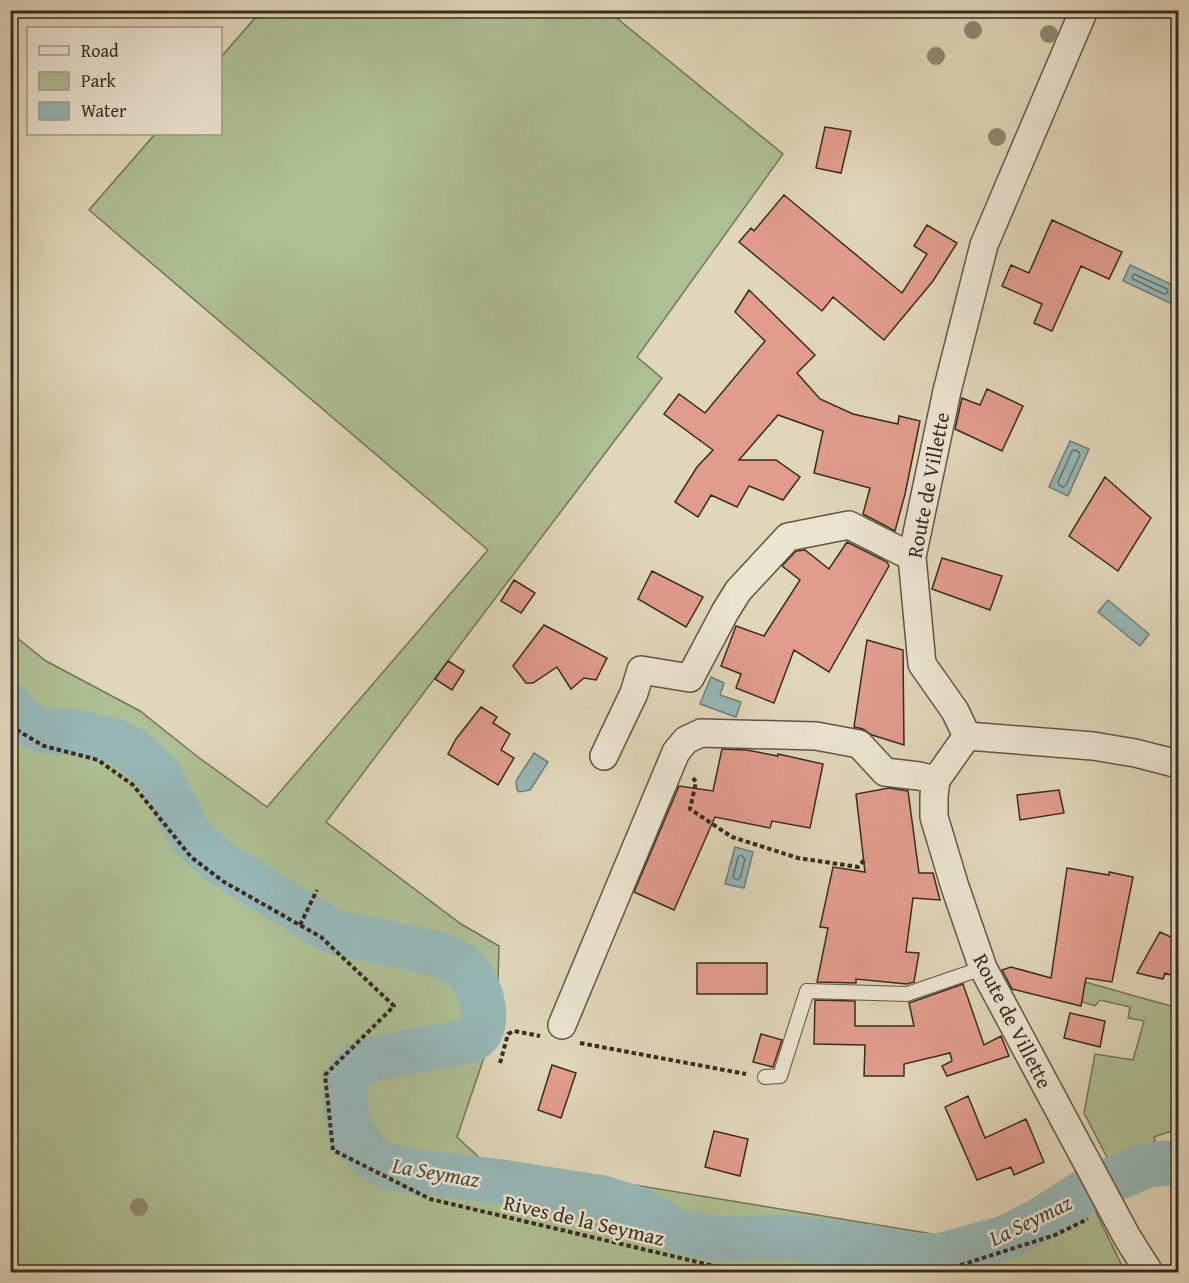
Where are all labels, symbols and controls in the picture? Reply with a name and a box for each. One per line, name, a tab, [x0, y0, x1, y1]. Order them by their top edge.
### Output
legend	[27, 27, 222, 135]
text: Road	[81, 37, 119, 64]
text: Park	[81, 67, 117, 94]
text: Water	[81, 97, 127, 124]
street label: Route de Villette	[899, 409, 957, 560]
street label: Route de Villette	[966, 948, 1060, 1094]
water label: La Seymaz	[389, 1148, 483, 1196]
street label: Rives de la Seymaz	[501, 1186, 667, 1254]
water label: La Seymaz	[982, 1186, 1077, 1254]

